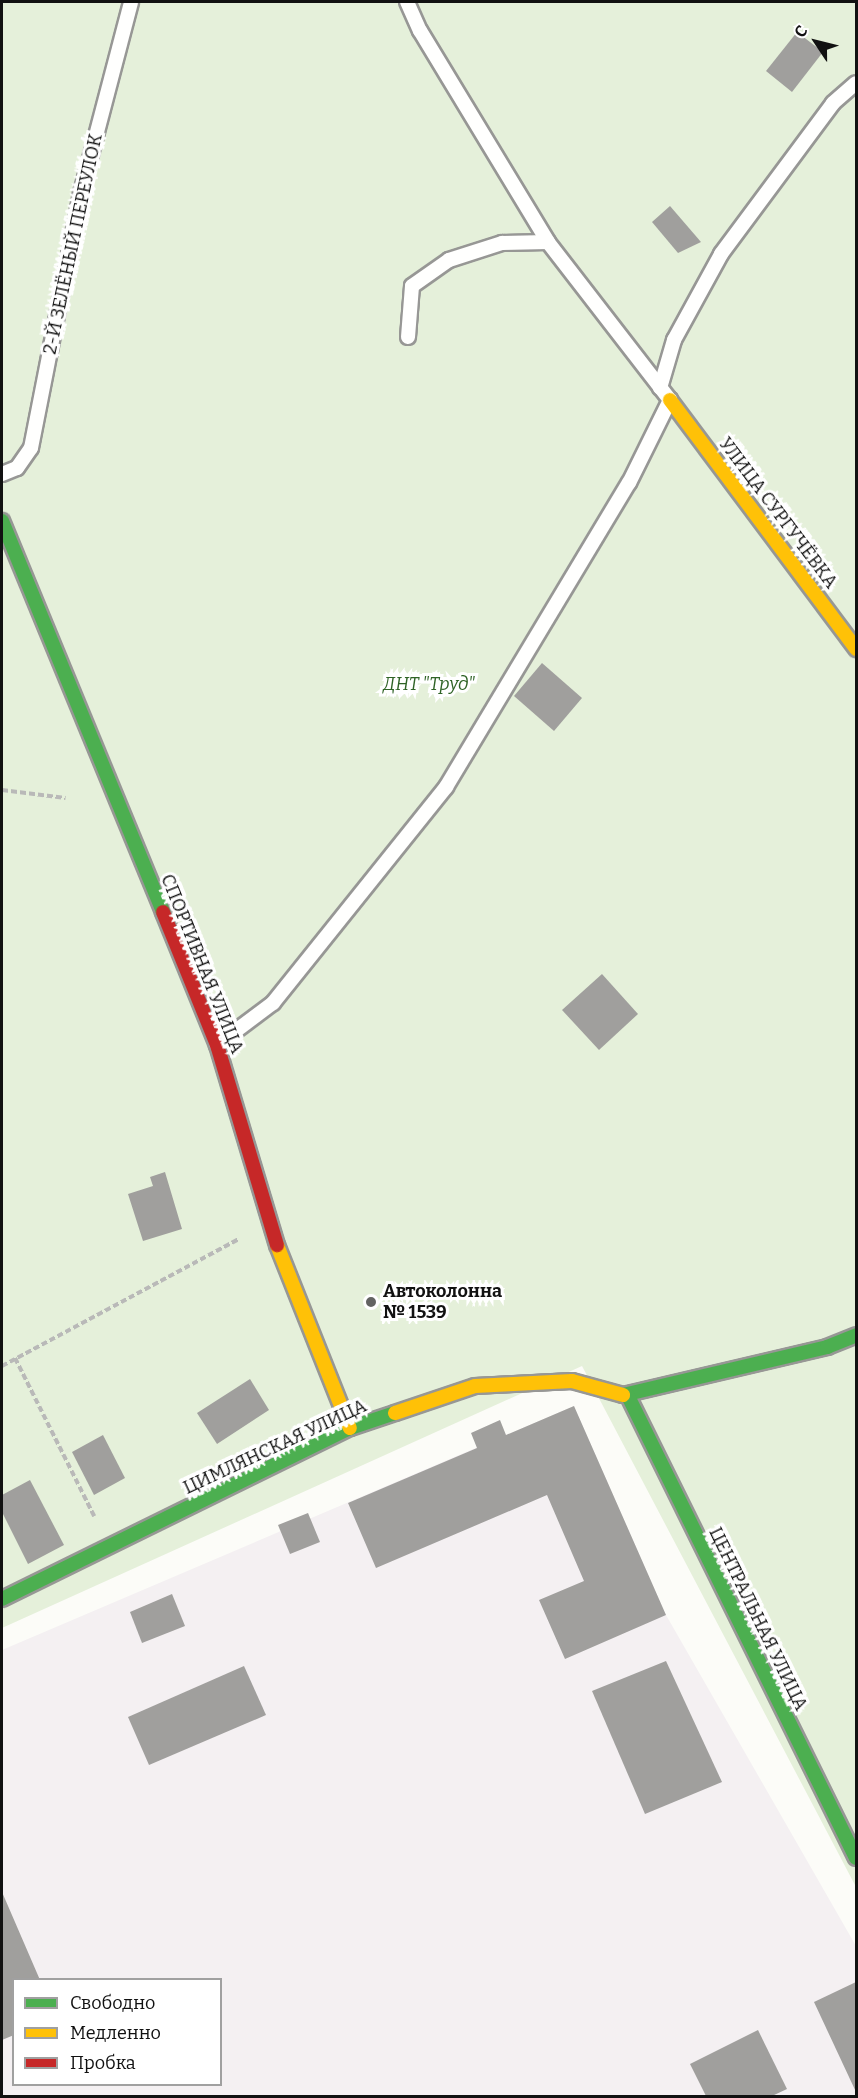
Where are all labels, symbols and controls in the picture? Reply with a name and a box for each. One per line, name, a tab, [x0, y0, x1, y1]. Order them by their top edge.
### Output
north arrow	[786, 12, 846, 72]
text: С	[790, 22, 812, 41]
street label: 2-Й ЗЕЛЁНЫЙ ПЕРЕУЛОК	[39, 132, 107, 356]
street label: УЛИЦА СУРГУЧЁВКА	[714, 433, 842, 593]
park label: ДНТ "Труд"	[383, 673, 475, 695]
street label: СПОРТИВНАЯ УЛИЦА	[156, 871, 248, 1057]
place label: Автоколонна № 1539	[383, 1281, 502, 1324]
marker: Автоколонна № 1539	[364, 1295, 378, 1309]
street label: ЦИМЛЯНСКАЯ УЛИЦА	[180, 1395, 370, 1499]
street label: ЦЕНТРАЛЬНАЯ УЛИЦА	[704, 1524, 812, 1714]
legend	[12, 1978, 222, 2086]
text: Свободно	[70, 1992, 155, 2014]
text: Медленно	[70, 2022, 161, 2044]
text: Пробка	[70, 2052, 136, 2074]

